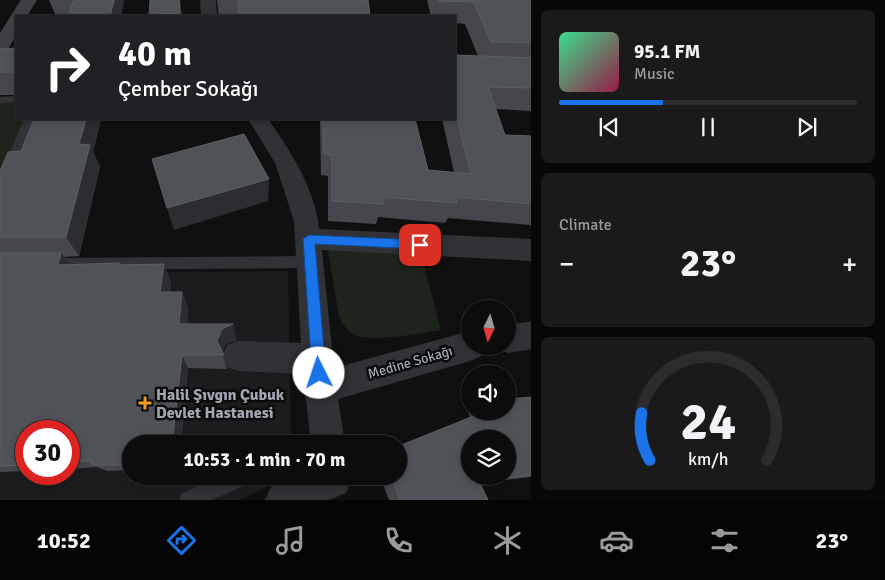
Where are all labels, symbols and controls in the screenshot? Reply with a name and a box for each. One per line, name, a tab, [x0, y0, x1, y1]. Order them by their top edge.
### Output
text: 40 m	[118, 32, 192, 75]
icon: right	[35, 35, 100, 100]
text: 95.1 FM	[634, 40, 700, 64]
text: Music	[634, 64, 675, 84]
text: Çember Sokağı	[118, 75, 259, 102]
icon: previous	[595, 113, 623, 141]
icon: pause	[694, 113, 722, 141]
icon: next	[793, 113, 821, 141]
text: Climate	[559, 215, 612, 235]
pin	[399, 224, 441, 266]
icon: arrive	[406, 231, 434, 259]
text: 23°	[680, 240, 736, 287]
text: −	[559, 247, 574, 281]
text: +	[842, 247, 857, 281]
north arrow	[461, 300, 516, 355]
map controls	[461, 300, 516, 485]
street label: Medine Sokağı	[366, 342, 455, 383]
position arrow	[292, 346, 344, 398]
button: sound	[461, 365, 516, 420]
place label: Halil Şıvgın Çubuk Devlet Hastanesi	[156, 385, 285, 423]
text: 24	[680, 390, 736, 454]
marker: Halil Şıvgın Çubuk Devlet Hastanesi	[138, 396, 152, 410]
speed limit sign: 30	[15, 420, 80, 485]
button: layers	[461, 430, 516, 485]
text: 10:53 · 1 min · 70 m	[184, 448, 345, 472]
text: km/h	[688, 448, 728, 470]
icon: directions	[164, 523, 199, 558]
icon: music	[273, 523, 308, 558]
icon: phone	[381, 523, 416, 558]
icon: climate	[490, 523, 525, 558]
icon: car	[599, 523, 634, 558]
icon: filters	[707, 523, 742, 558]
text: 10:52	[37, 527, 91, 554]
text: 23°	[816, 527, 848, 554]

